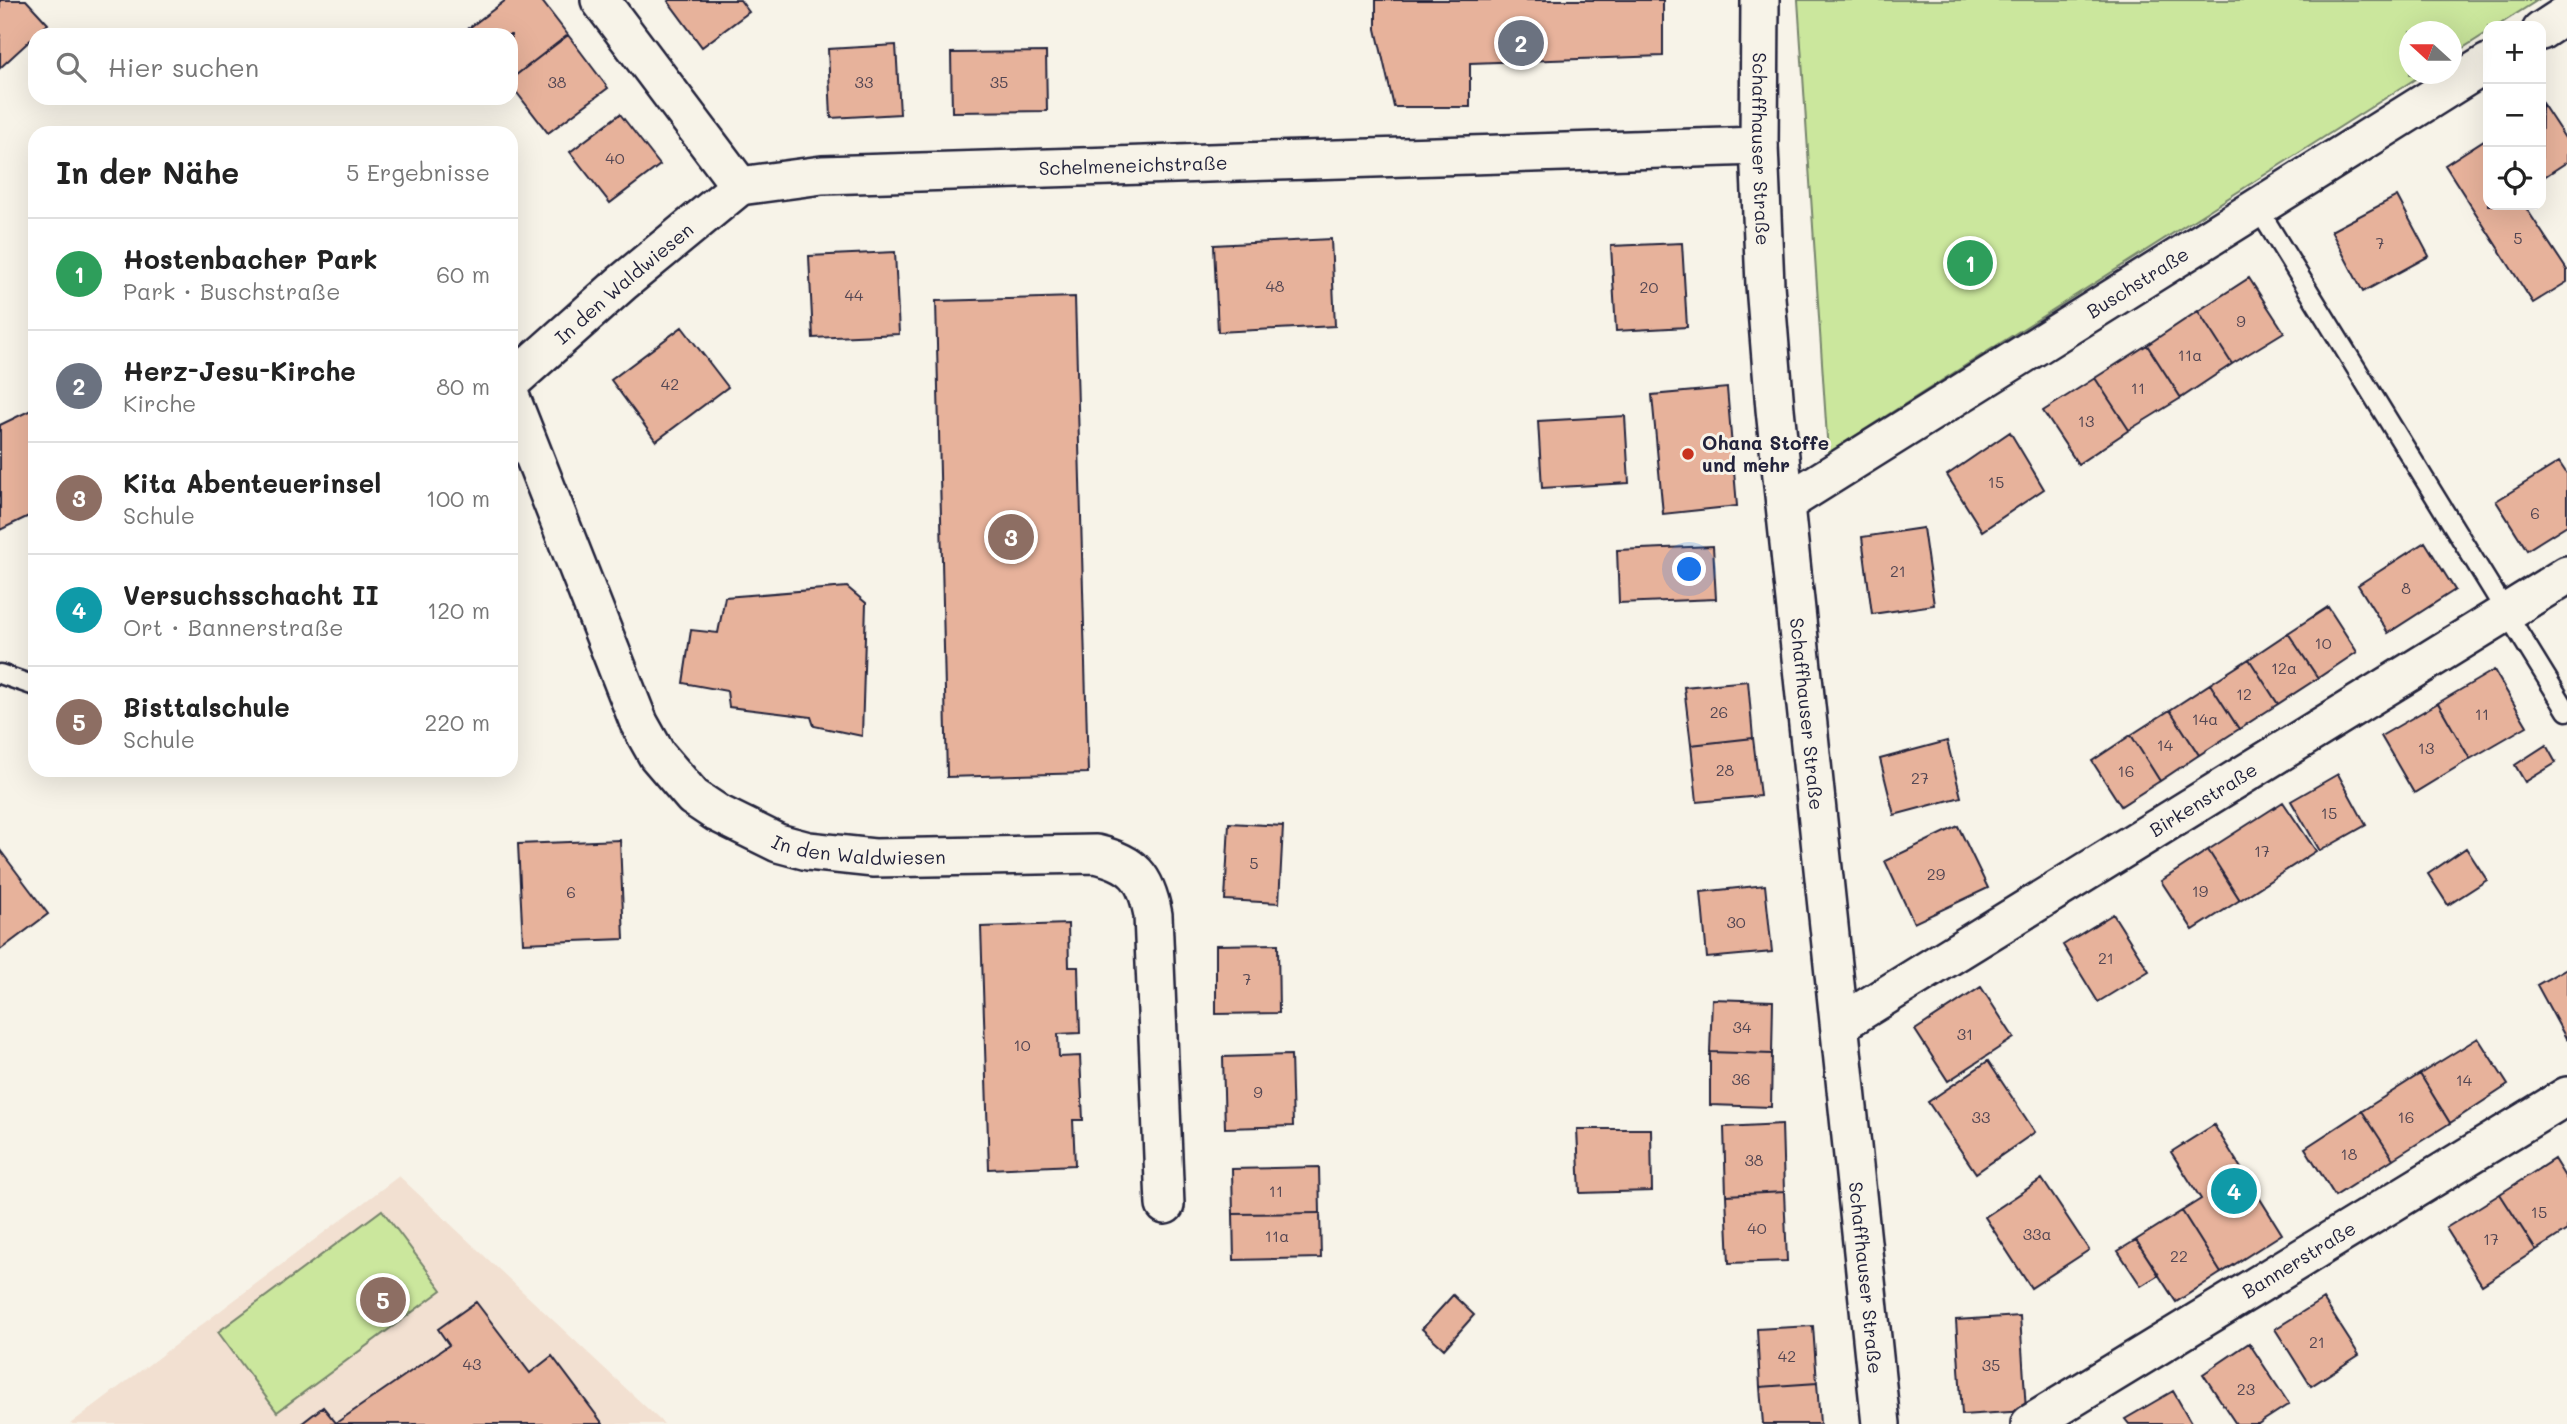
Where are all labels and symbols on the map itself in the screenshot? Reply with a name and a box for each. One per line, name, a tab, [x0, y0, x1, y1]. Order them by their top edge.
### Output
pin: 2	[1498, 17, 1544, 69]
north arrow	[2399, 21, 2462, 84]
street label: Schaffhauser Straße	[1747, 52, 1776, 246]
house number: 38	[547, 71, 567, 92]
house number: 33	[855, 71, 873, 92]
house number: 35	[990, 71, 1008, 92]
house number: 40	[605, 147, 625, 168]
street label: Schelmeneichstraße	[1038, 149, 1228, 180]
street label: In den Waldwiesen	[549, 217, 698, 349]
house number: 5	[2513, 227, 2523, 248]
house number: 7	[2376, 232, 2385, 253]
pin: 1	[1947, 237, 1993, 289]
street label: Buschstraße	[2082, 241, 2193, 324]
house number: 48	[1265, 275, 1285, 296]
house number: 20	[1640, 276, 1659, 297]
house number: 44	[845, 284, 864, 305]
house number: 9	[2236, 310, 2246, 331]
house number: 11a	[2178, 344, 2202, 365]
house number: 42	[661, 373, 679, 394]
house number: 11	[2131, 377, 2145, 398]
house number: 13	[2078, 410, 2094, 431]
place label: Ohana Stoffe und mehr	[1702, 430, 1829, 477]
marker: Ohana Stoffe und mehr	[1680, 446, 1696, 462]
house number: 15	[1988, 471, 2004, 492]
house number: 6	[2530, 502, 2540, 523]
pin: 3	[988, 511, 1034, 563]
your location	[1672, 552, 1706, 586]
house number: 21	[1890, 560, 1906, 581]
house number: 8	[2401, 577, 2411, 598]
street label: Schaffhauser Straße	[1785, 616, 1830, 811]
house number: 10	[2314, 632, 2332, 653]
house number: 12a	[2271, 657, 2297, 678]
house number: 12	[2236, 683, 2252, 704]
house number: 26	[1710, 701, 1728, 722]
house number: 11	[2475, 703, 2489, 724]
house number: 14a	[2192, 708, 2218, 729]
house number: 14	[2157, 734, 2174, 755]
house number: 13	[2418, 737, 2434, 758]
street label: Birkenstraße	[2144, 756, 2262, 842]
house number: 28	[1716, 759, 1735, 780]
house number: 16	[2118, 760, 2134, 781]
house number: 27	[1911, 767, 1929, 788]
house number: 15	[2321, 802, 2337, 823]
street label: In den Waldwiesen	[768, 829, 946, 870]
house number: 17	[2254, 840, 2270, 861]
house number: 5	[1249, 852, 1259, 873]
house number: 29	[1927, 863, 1945, 884]
house number: 19	[2192, 880, 2208, 901]
house number: 6	[566, 881, 576, 902]
house number: 30	[1726, 911, 1746, 932]
house number: 21	[2098, 947, 2114, 968]
house number: 7	[1243, 968, 1252, 989]
house number: 34	[1733, 1016, 1752, 1037]
house number: 31	[1957, 1023, 1973, 1044]
house number: 10	[1013, 1034, 1031, 1055]
house number: 36	[1731, 1068, 1751, 1089]
house number: 14	[2456, 1069, 2473, 1090]
house number: 9	[1253, 1081, 1263, 1102]
house number: 33	[1972, 1106, 1990, 1127]
house number: 16	[2398, 1106, 2414, 1127]
house number: 18	[2341, 1143, 2358, 1164]
house number: 38	[1744, 1149, 1764, 1170]
pin: 4	[2211, 1165, 2257, 1217]
house number: 11	[1269, 1180, 1283, 1201]
street label: Schaffhauser Straße	[1844, 1180, 1889, 1375]
house number: 15	[2531, 1201, 2547, 1222]
street label: Bannerstraße	[2237, 1215, 2360, 1304]
house number: 40	[1747, 1217, 1767, 1238]
house number: 33a	[2023, 1223, 2051, 1244]
house number: 11a	[1265, 1225, 1289, 1246]
house number: 17	[2483, 1228, 2499, 1249]
house number: 22	[2170, 1245, 2188, 1266]
pin: 5	[360, 1274, 406, 1326]
house number: 21	[2309, 1331, 2325, 1352]
house number: 42	[1778, 1345, 1796, 1366]
house number: 43	[463, 1353, 481, 1374]
house number: 35	[1982, 1354, 2000, 1375]
house number: 23	[2237, 1378, 2255, 1399]

